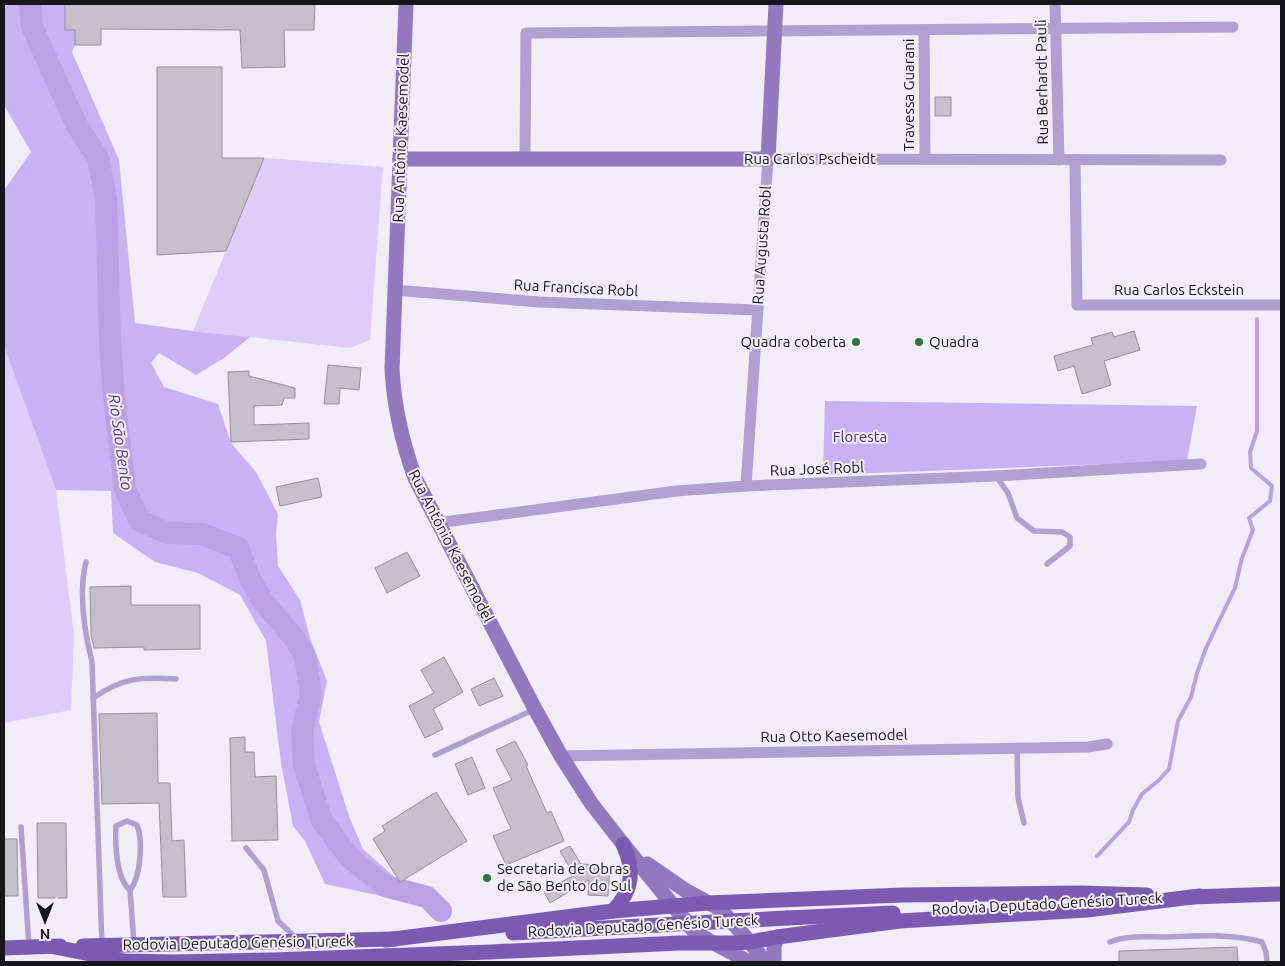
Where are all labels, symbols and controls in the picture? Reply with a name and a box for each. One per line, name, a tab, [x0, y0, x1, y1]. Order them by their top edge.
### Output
street label: Rua Berhardt Pauli	[1032, 19, 1051, 145]
street label: Travessa Guarani	[900, 39, 917, 151]
street label: Rua Antônio Kaesemodel	[389, 53, 412, 223]
street label: Rua Carlos Pscheidt	[744, 150, 876, 167]
street label: Rua Augusta Robl	[749, 185, 774, 305]
street label: Rua Francisca Robl	[513, 276, 639, 299]
street label: Rua Carlos Eckstein	[1114, 281, 1244, 298]
place label: Quadra coberta	[740, 333, 846, 350]
place label: Quadra	[929, 333, 979, 350]
marker: Quadra coberta	[850, 336, 862, 348]
marker: Quadra	[913, 336, 925, 348]
water label: Rio São Bento	[105, 393, 137, 492]
park label: Floresta	[833, 428, 887, 445]
street label: Rua José Robl	[770, 458, 864, 479]
street label: Rua Antônio Kaesemodel	[405, 467, 497, 625]
street label: Rua Otto Kaesemodel	[760, 726, 908, 745]
place label: Secretaria de Obras de São Bento do Sul	[497, 860, 631, 894]
marker: Secretaria de Obras de São Bento do Sul	[481, 872, 493, 884]
street label: Rodovia Deputado Genésio Tureck	[931, 889, 1163, 918]
north arrow	[20, 896, 70, 946]
street label: Rodovia Deputado Genésio Tureck	[527, 911, 759, 940]
text: N	[40, 926, 50, 942]
street label: Rodovia Deputado Genésio Tureck	[122, 932, 354, 953]

